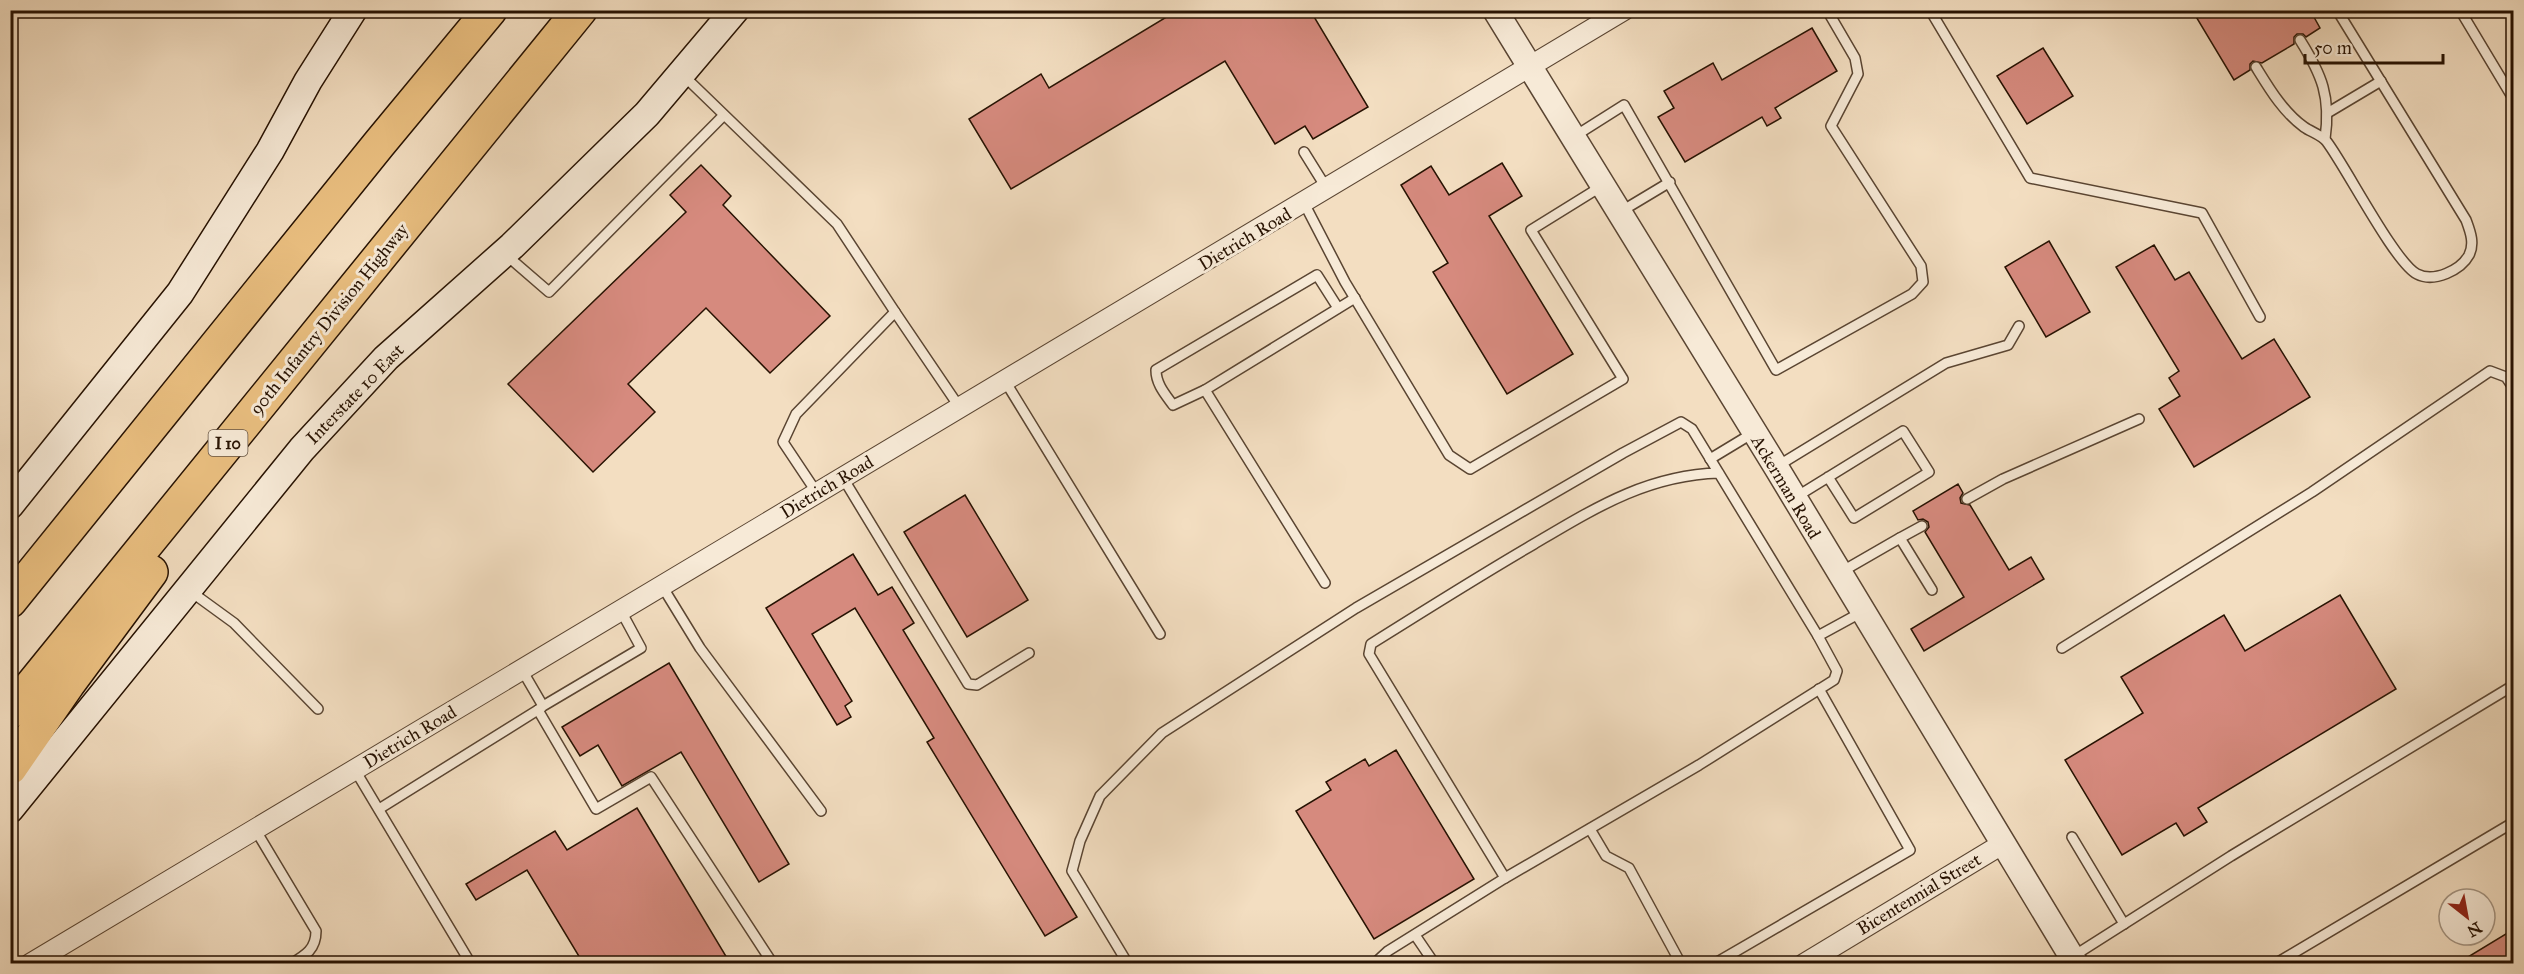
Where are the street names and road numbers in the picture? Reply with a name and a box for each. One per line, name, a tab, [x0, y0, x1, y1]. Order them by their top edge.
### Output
street label: Dietrich Road	[1195, 203, 1295, 275]
street label: 90th Infantry Division Highway	[245, 218, 414, 420]
street label: Interstate 10 East	[302, 339, 409, 449]
road number: I 10	[208, 430, 248, 456]
street label: Ackerman Road	[1746, 430, 1826, 543]
street label: Dietrich Road	[777, 451, 877, 523]
street label: Dietrich Road	[360, 701, 460, 773]
street label: Bicentennial Street	[1853, 848, 1986, 940]

